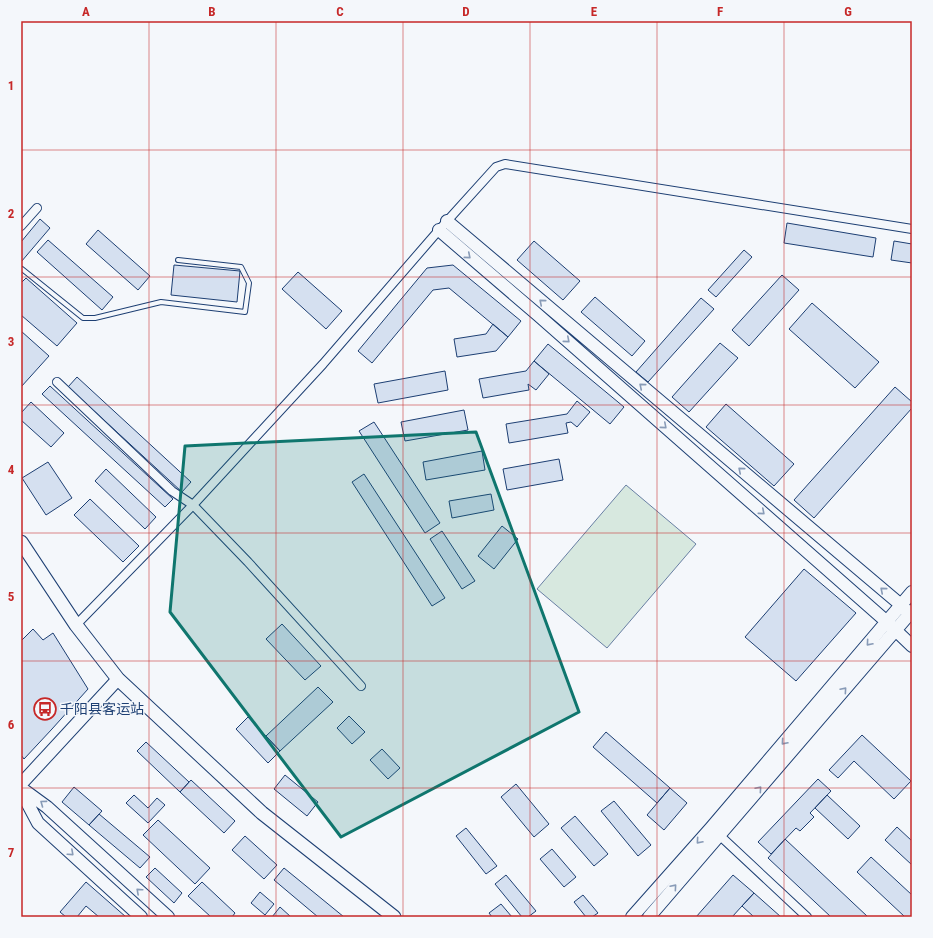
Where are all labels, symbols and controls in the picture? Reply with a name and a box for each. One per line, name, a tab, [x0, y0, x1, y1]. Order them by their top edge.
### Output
text: A	[82, 4, 90, 19]
text: B	[208, 4, 216, 19]
text: C	[336, 4, 344, 19]
text: D	[462, 4, 470, 19]
text: E	[591, 4, 598, 19]
text: F	[717, 4, 723, 19]
text: G	[844, 4, 852, 19]
text: 1	[8, 78, 14, 93]
text: 2	[8, 206, 15, 221]
one-way arrow	[464, 251, 471, 258]
one-way arrow	[540, 299, 547, 306]
text: 3	[8, 334, 14, 349]
one-way arrow	[562, 336, 570, 343]
one-way arrow	[639, 383, 646, 390]
one-way arrow	[660, 422, 667, 429]
text: 4	[8, 462, 15, 477]
one-way arrow	[738, 467, 746, 474]
one-way arrow	[757, 508, 765, 515]
one-way arrow	[880, 587, 888, 594]
text: 5	[8, 589, 15, 604]
one-way arrow	[866, 638, 873, 646]
one-way arrow	[839, 688, 846, 695]
bus stop icon: 千阳县客运站	[32, 696, 58, 722]
place label: 千阳县客运站	[60, 701, 144, 717]
text: 6	[8, 717, 15, 732]
one-way arrow	[782, 737, 789, 745]
one-way arrow	[755, 786, 762, 794]
one-way arrow	[40, 801, 47, 808]
one-way arrow	[697, 836, 704, 843]
text: 7	[8, 845, 15, 860]
one-way arrow	[66, 849, 74, 856]
one-way arrow	[670, 885, 677, 892]
one-way arrow	[136, 888, 144, 895]

